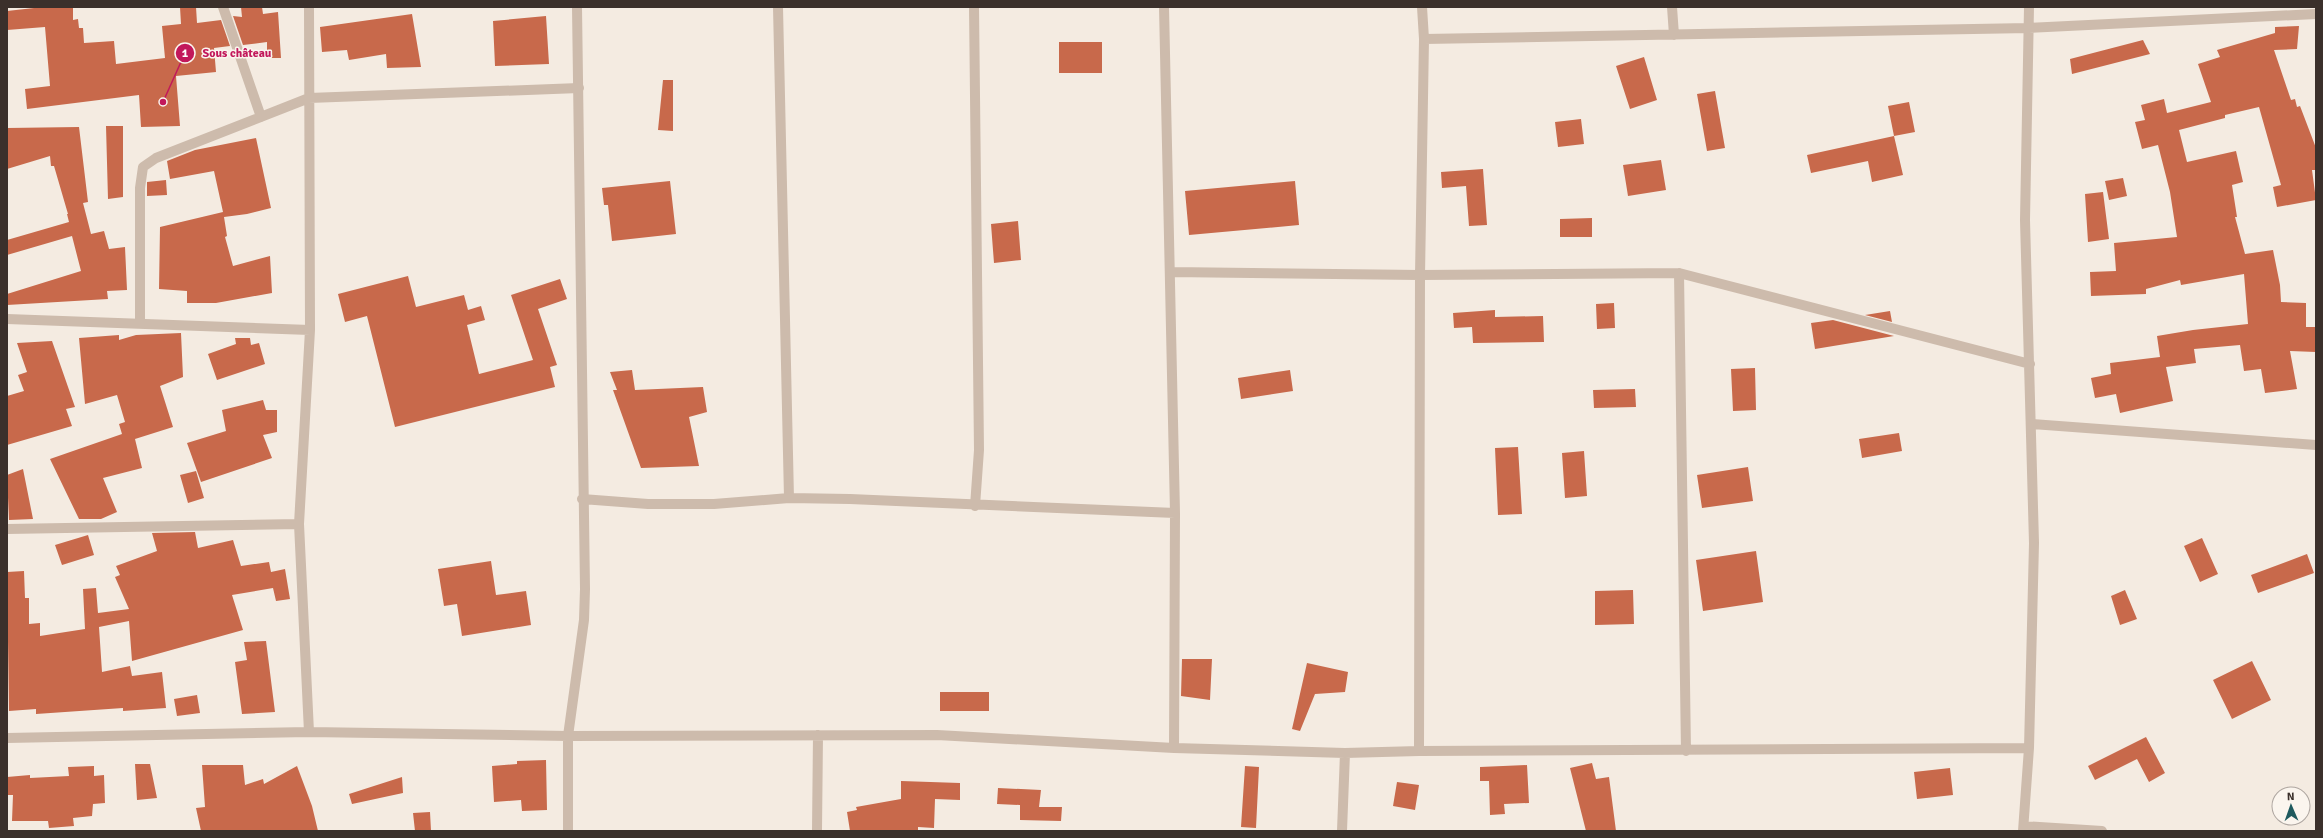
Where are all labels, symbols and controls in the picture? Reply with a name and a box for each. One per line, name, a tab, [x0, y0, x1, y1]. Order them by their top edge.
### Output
callout: Sous château	[175, 41, 280, 65]
text: 1	[182, 46, 189, 61]
text: Sous château	[203, 46, 272, 61]
north arrow	[2271, 786, 2311, 826]
text: N	[2287, 790, 2295, 803]

